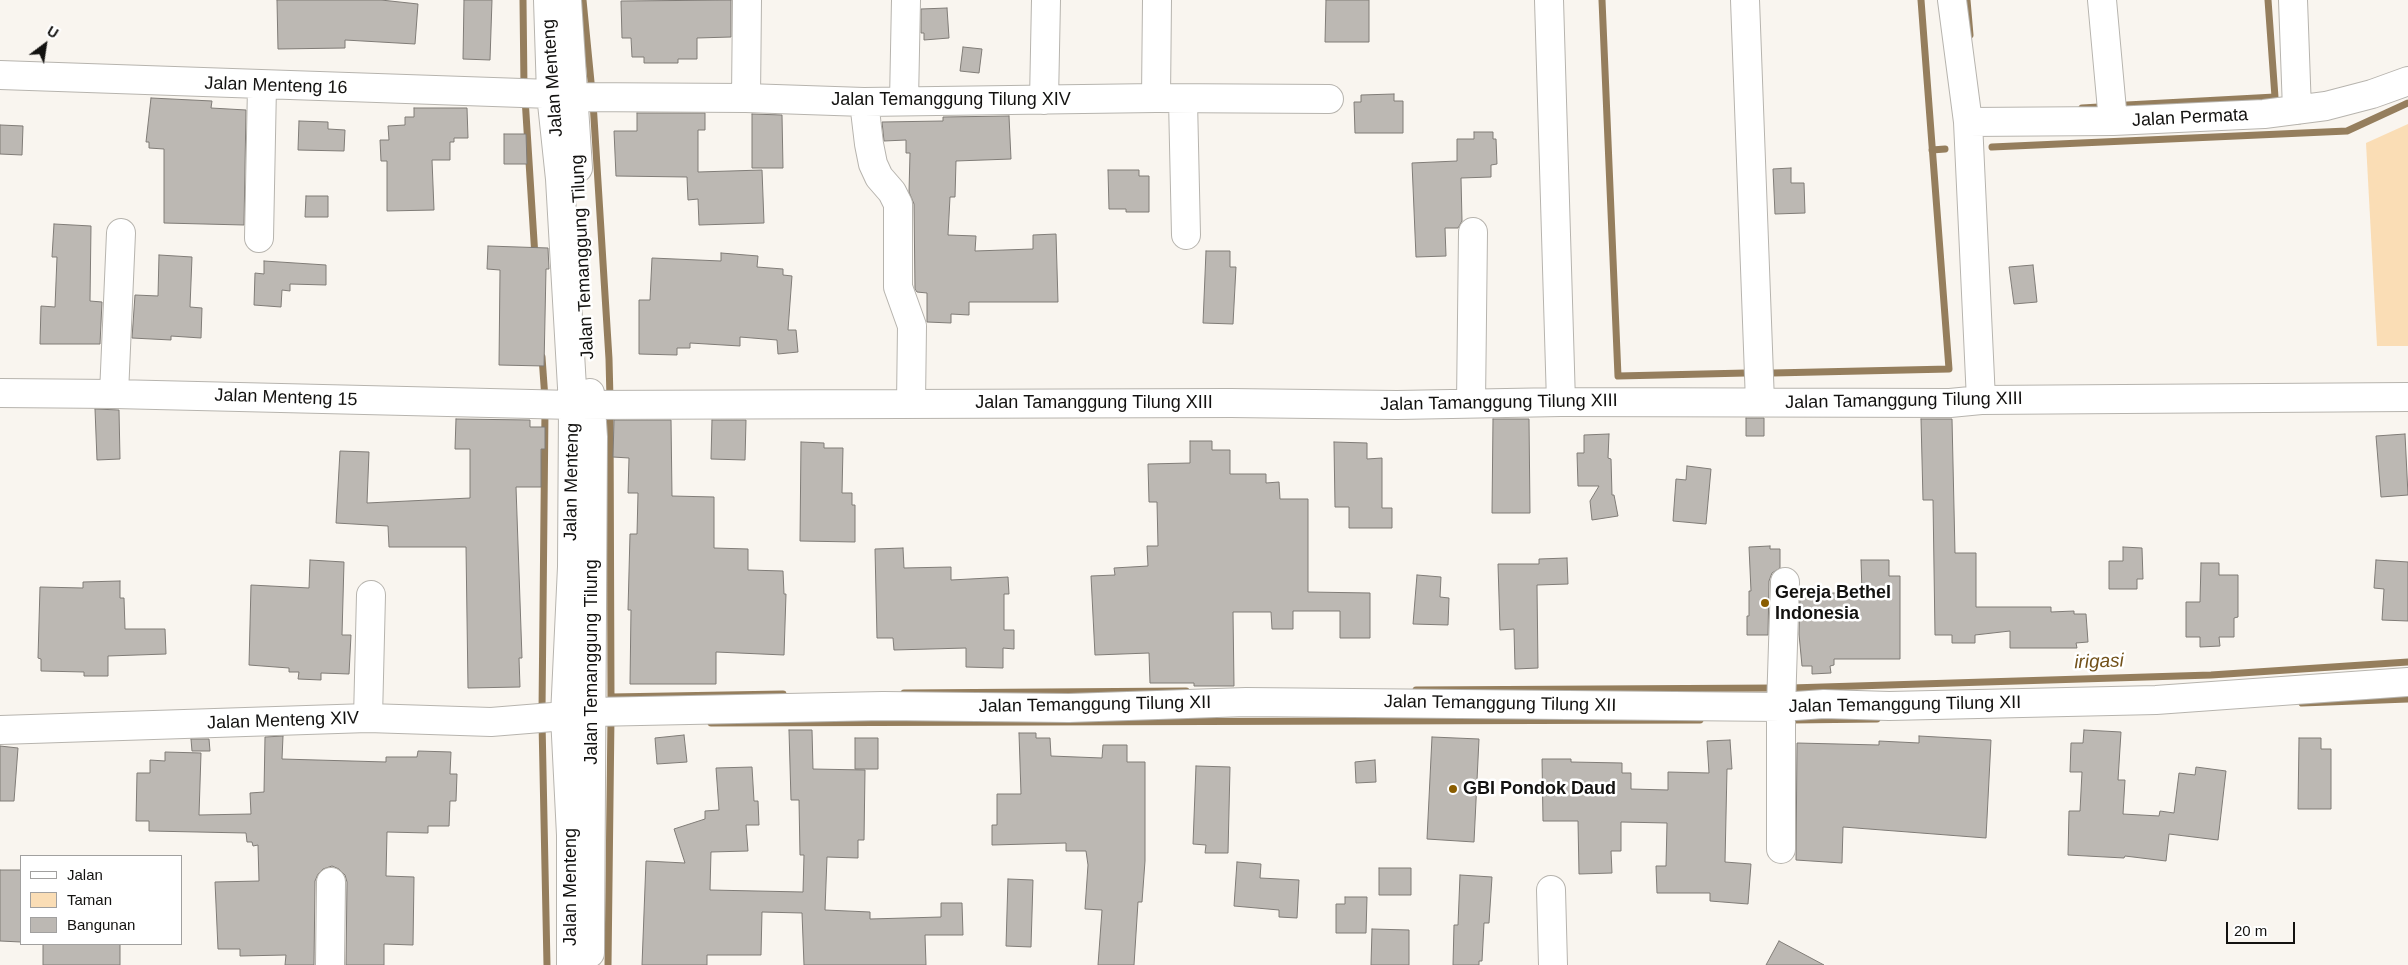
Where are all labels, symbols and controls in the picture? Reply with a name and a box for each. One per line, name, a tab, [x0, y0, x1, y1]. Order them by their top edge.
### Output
street label: Jalan Menteng	[538, 18, 568, 138]
north arrow	[20, 20, 70, 70]
text: U	[44, 23, 61, 42]
street label: Jalan Menteng 16	[204, 73, 348, 99]
street label: Jalan Temanggung Tilung XIV	[831, 89, 1071, 111]
street label: Jalan Permata	[2131, 104, 2249, 132]
street label: Jalan Temanggung Tilung	[567, 154, 599, 360]
street label: Jalan Menteng 15	[214, 385, 358, 411]
street label: Jalan Tamanggung Tilung XIII	[1785, 388, 2023, 414]
street label: Jalan Tamanggung Tilung XIII	[1380, 390, 1618, 416]
street label: Jalan Tamanggung Tilung XIII	[975, 392, 1213, 414]
street label: Jalan Menteng	[560, 423, 584, 541]
street label: Jalan Temanggung Tilung	[581, 559, 603, 765]
place label: Gereja Bethel Indonesia	[1775, 582, 1891, 624]
marker: Gereja Bethel Indonesia	[1759, 597, 1771, 609]
water label: irigasi	[2074, 650, 2124, 674]
street label: Jalan Temanggung Tilung XII	[1384, 691, 1616, 717]
street label: Jalan Temanggung Tilung XII	[979, 692, 1211, 718]
street label: Jalan Temanggung Tilung XII	[1789, 692, 2021, 718]
street label: Jalan Menteng XIV	[207, 708, 359, 734]
place label: GBI Pondok Daud	[1463, 778, 1616, 800]
marker: GBI Pondok Daud	[1447, 783, 1459, 795]
street label: Jalan Menteng	[560, 828, 582, 946]
legend	[20, 855, 182, 945]
text: Jalan	[67, 866, 103, 883]
text: Taman	[67, 891, 112, 908]
scale bar	[2228, 912, 2297, 944]
text: Bangunan	[67, 916, 135, 933]
text: 20 m	[2234, 922, 2267, 939]

